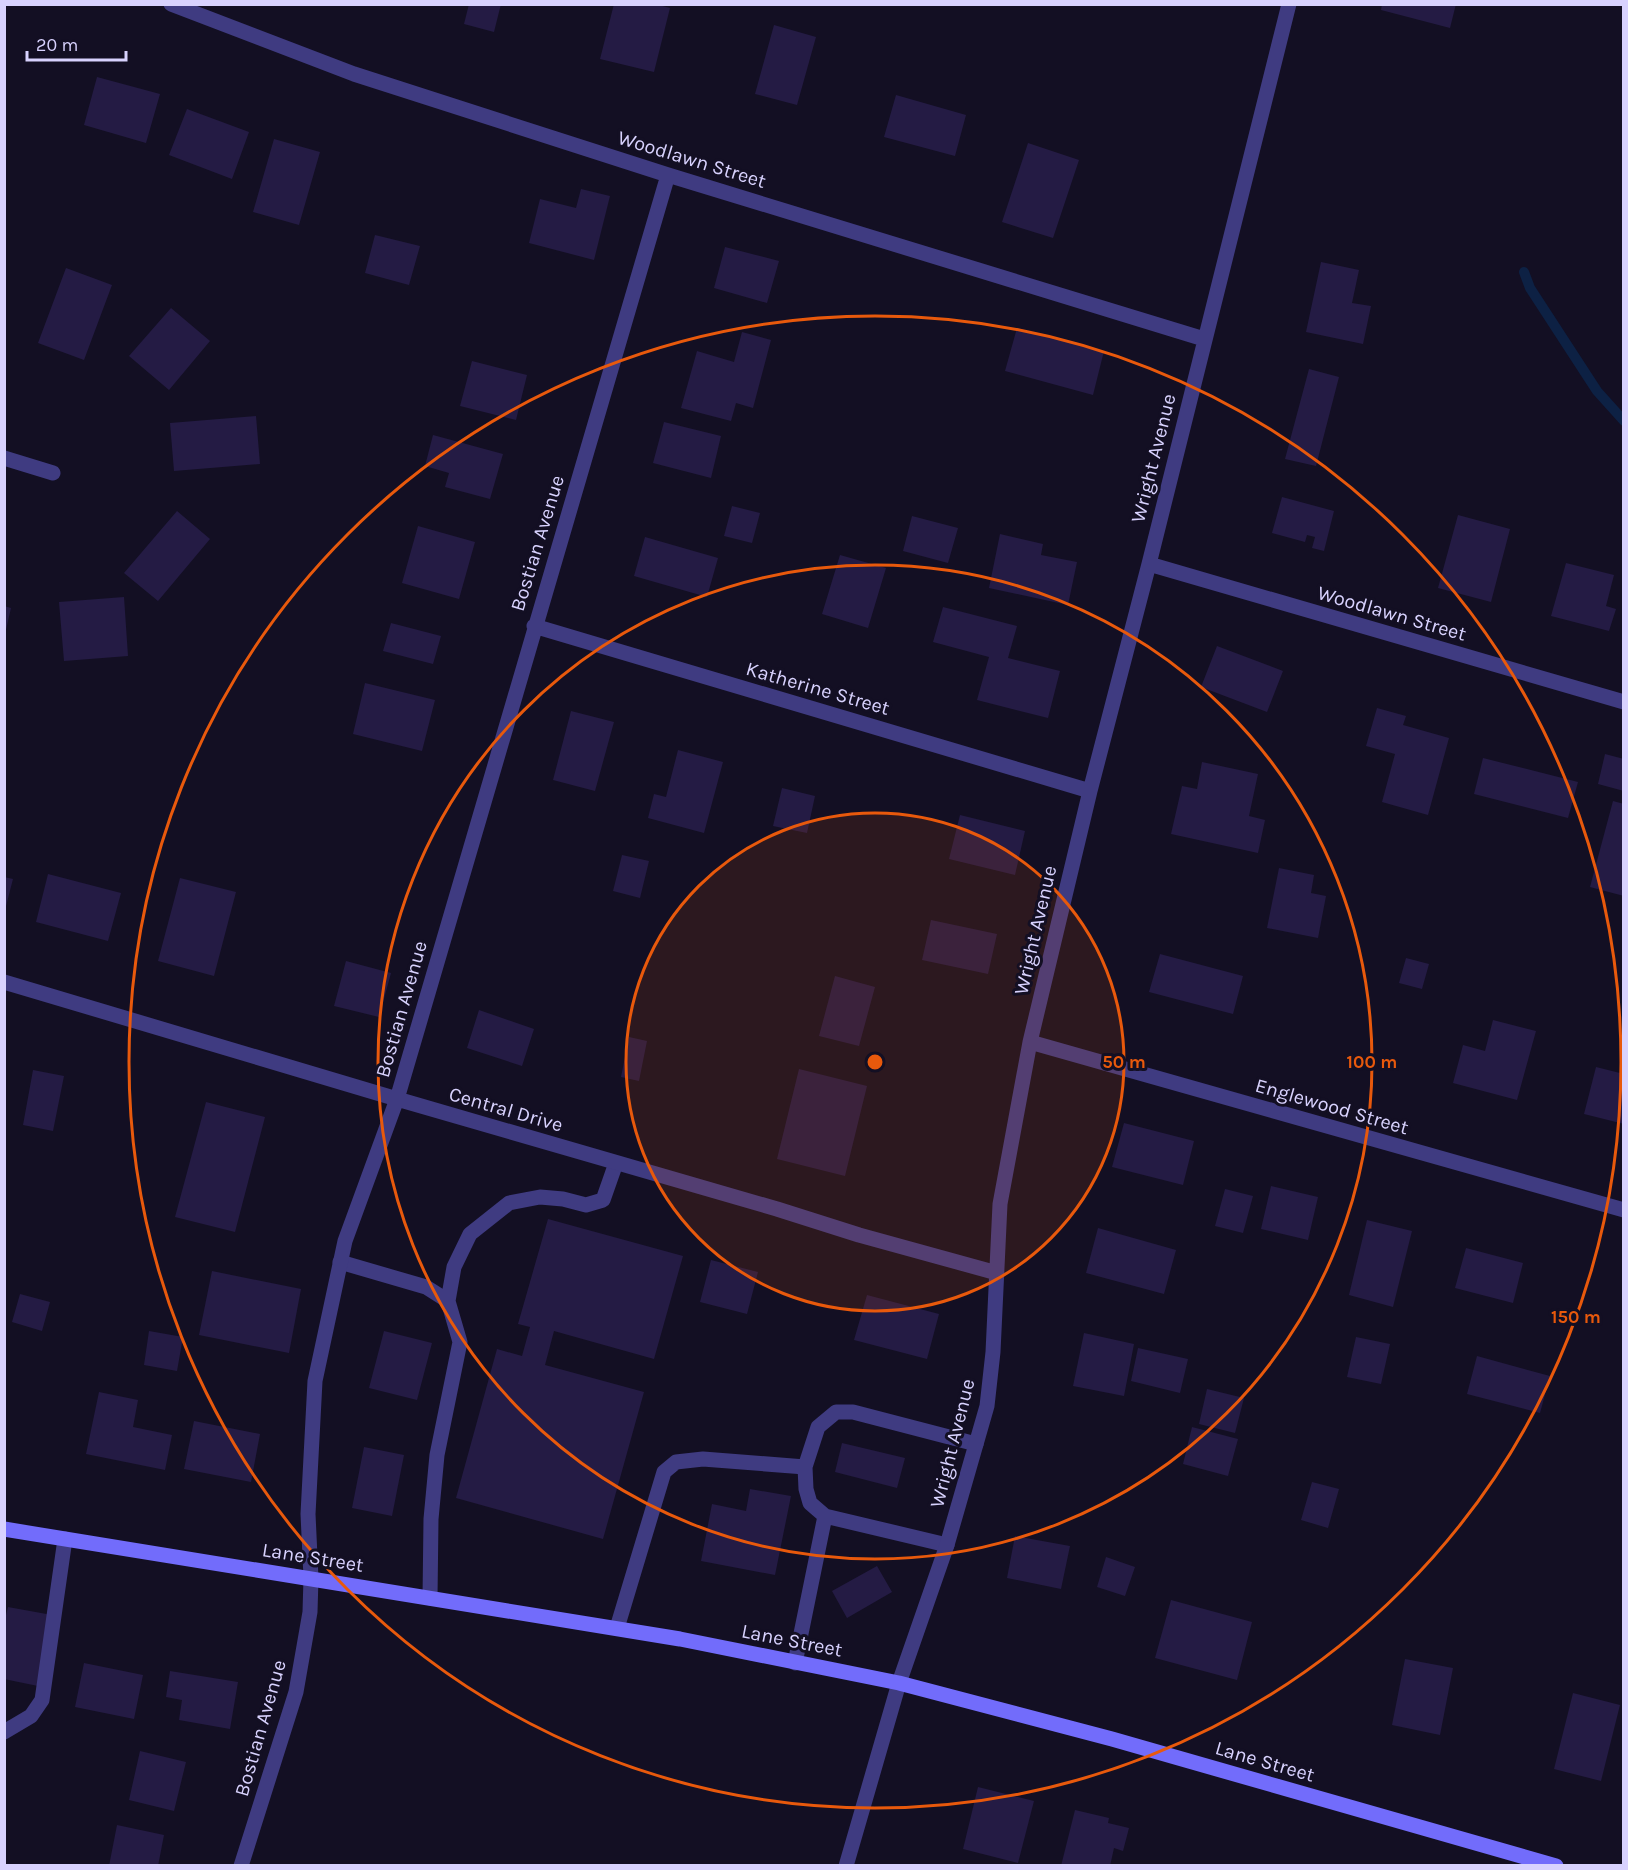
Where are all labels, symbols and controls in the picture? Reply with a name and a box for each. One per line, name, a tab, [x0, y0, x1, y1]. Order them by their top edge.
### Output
scale bar	[27, 24, 126, 62]
text: 20 m	[36, 34, 78, 56]
street label: Woodlawn Street	[615, 126, 769, 193]
street label: Wright Avenue	[1126, 391, 1181, 525]
street label: Bostian Avenue	[506, 472, 569, 614]
street label: Woodlawn Street	[1315, 581, 1469, 646]
street label: Katherine Street	[743, 657, 893, 720]
street label: Wright Avenue	[1009, 863, 1062, 997]
street label: Bostian Avenue	[371, 938, 432, 1080]
text: 50 m	[1102, 1051, 1146, 1073]
text: 100 m	[1347, 1051, 1397, 1073]
centre of rings	[865, 1052, 885, 1072]
street label: Englewood Street	[1253, 1074, 1412, 1139]
street label: Central Drive	[446, 1082, 565, 1137]
text: 150 m	[1551, 1306, 1601, 1328]
street label: Wright Avenue	[925, 1376, 980, 1510]
street label: Lane Street	[261, 1538, 366, 1577]
street label: Lane Street	[739, 1619, 845, 1662]
street label: Bostian Avenue	[230, 1657, 291, 1799]
street label: Lane Street	[1212, 1736, 1318, 1787]

